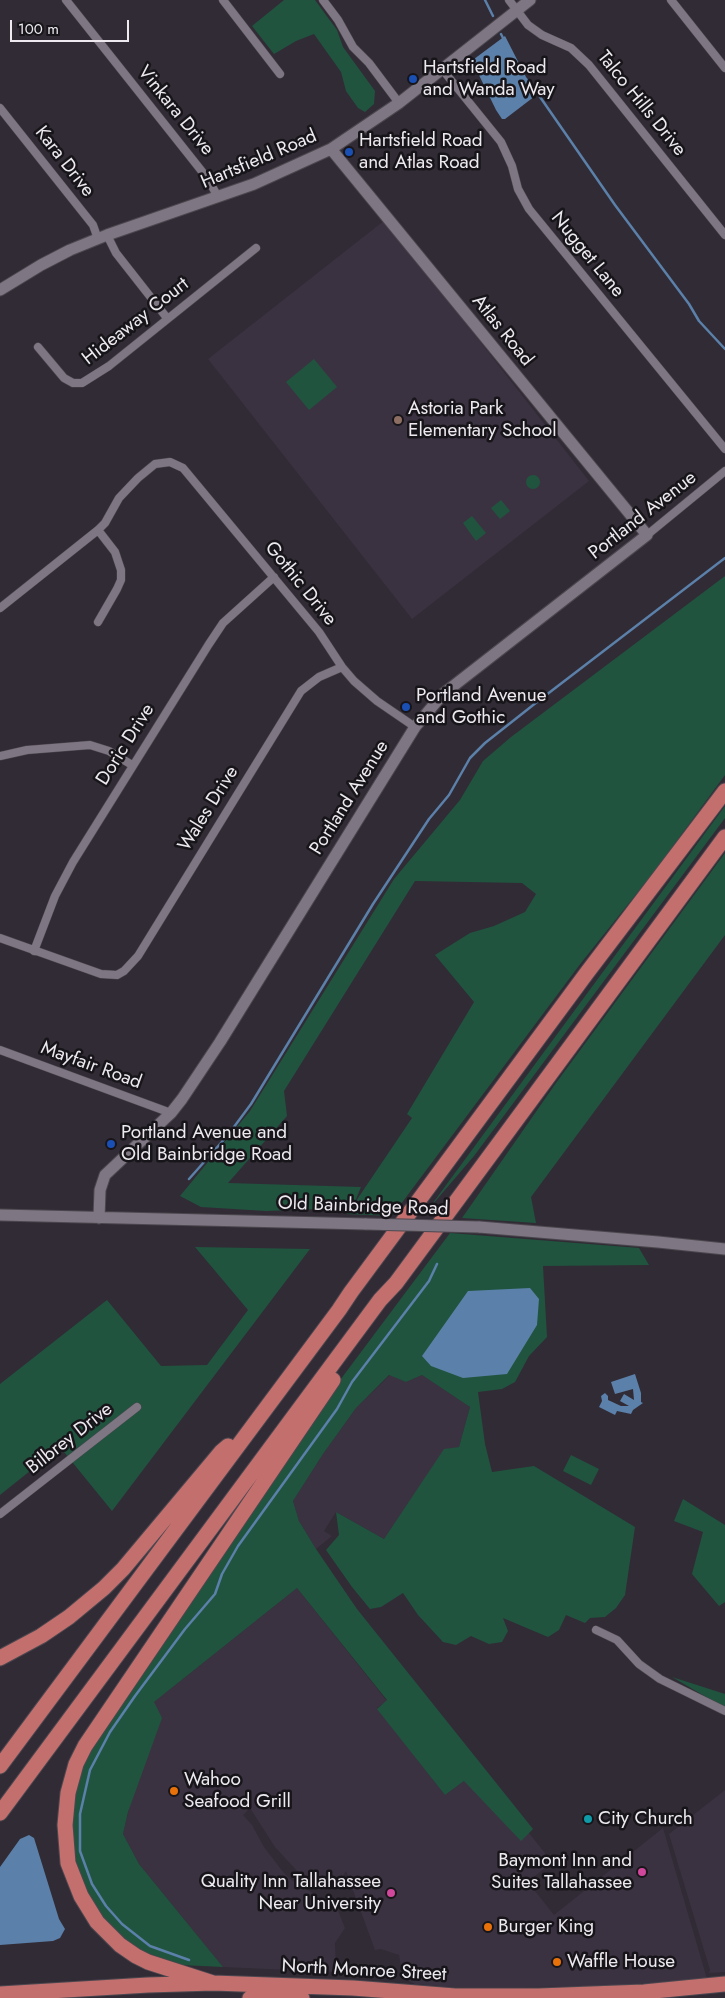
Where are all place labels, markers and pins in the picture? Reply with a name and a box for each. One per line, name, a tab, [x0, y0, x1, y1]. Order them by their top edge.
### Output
place label: Hartsfield Road and Wanda Way	[423, 57, 555, 101]
marker: Hartsfield Road and Wanda Way	[407, 73, 419, 85]
place label: Hartsfield Road and Atlas Road	[359, 130, 482, 174]
marker: Hartsfield Road and Atlas Road	[343, 146, 355, 158]
place label: Astoria Park Elementary School	[408, 398, 557, 442]
marker: Astoria Park Elementary School	[392, 414, 404, 426]
place label: Portland Avenue and Gothic	[416, 685, 546, 729]
marker: Portland Avenue and Gothic	[400, 701, 412, 713]
place label: Portland Avenue and Old Bainbridge Road	[121, 1122, 292, 1166]
marker: Portland Avenue and Old Bainbridge Road	[105, 1138, 117, 1150]
place label: Wahoo Seafood Grill	[184, 1769, 291, 1813]
marker: Wahoo Seafood Grill	[168, 1785, 180, 1797]
place label: City Church	[598, 1808, 693, 1830]
marker: City Church	[582, 1813, 594, 1825]
place label: Baymont Inn and Suites Tallahassee	[491, 1850, 632, 1894]
marker: Baymont Inn and Suites Tallahassee	[636, 1866, 648, 1878]
place label: Quality Inn Tallahassee Near University	[201, 1871, 381, 1915]
marker: Quality Inn Tallahassee Near University	[385, 1887, 397, 1899]
place label: Burger King	[498, 1916, 594, 1938]
marker: Burger King	[482, 1921, 494, 1933]
place label: Waffle House	[567, 1951, 675, 1973]
marker: Waffle House	[551, 1956, 563, 1968]

